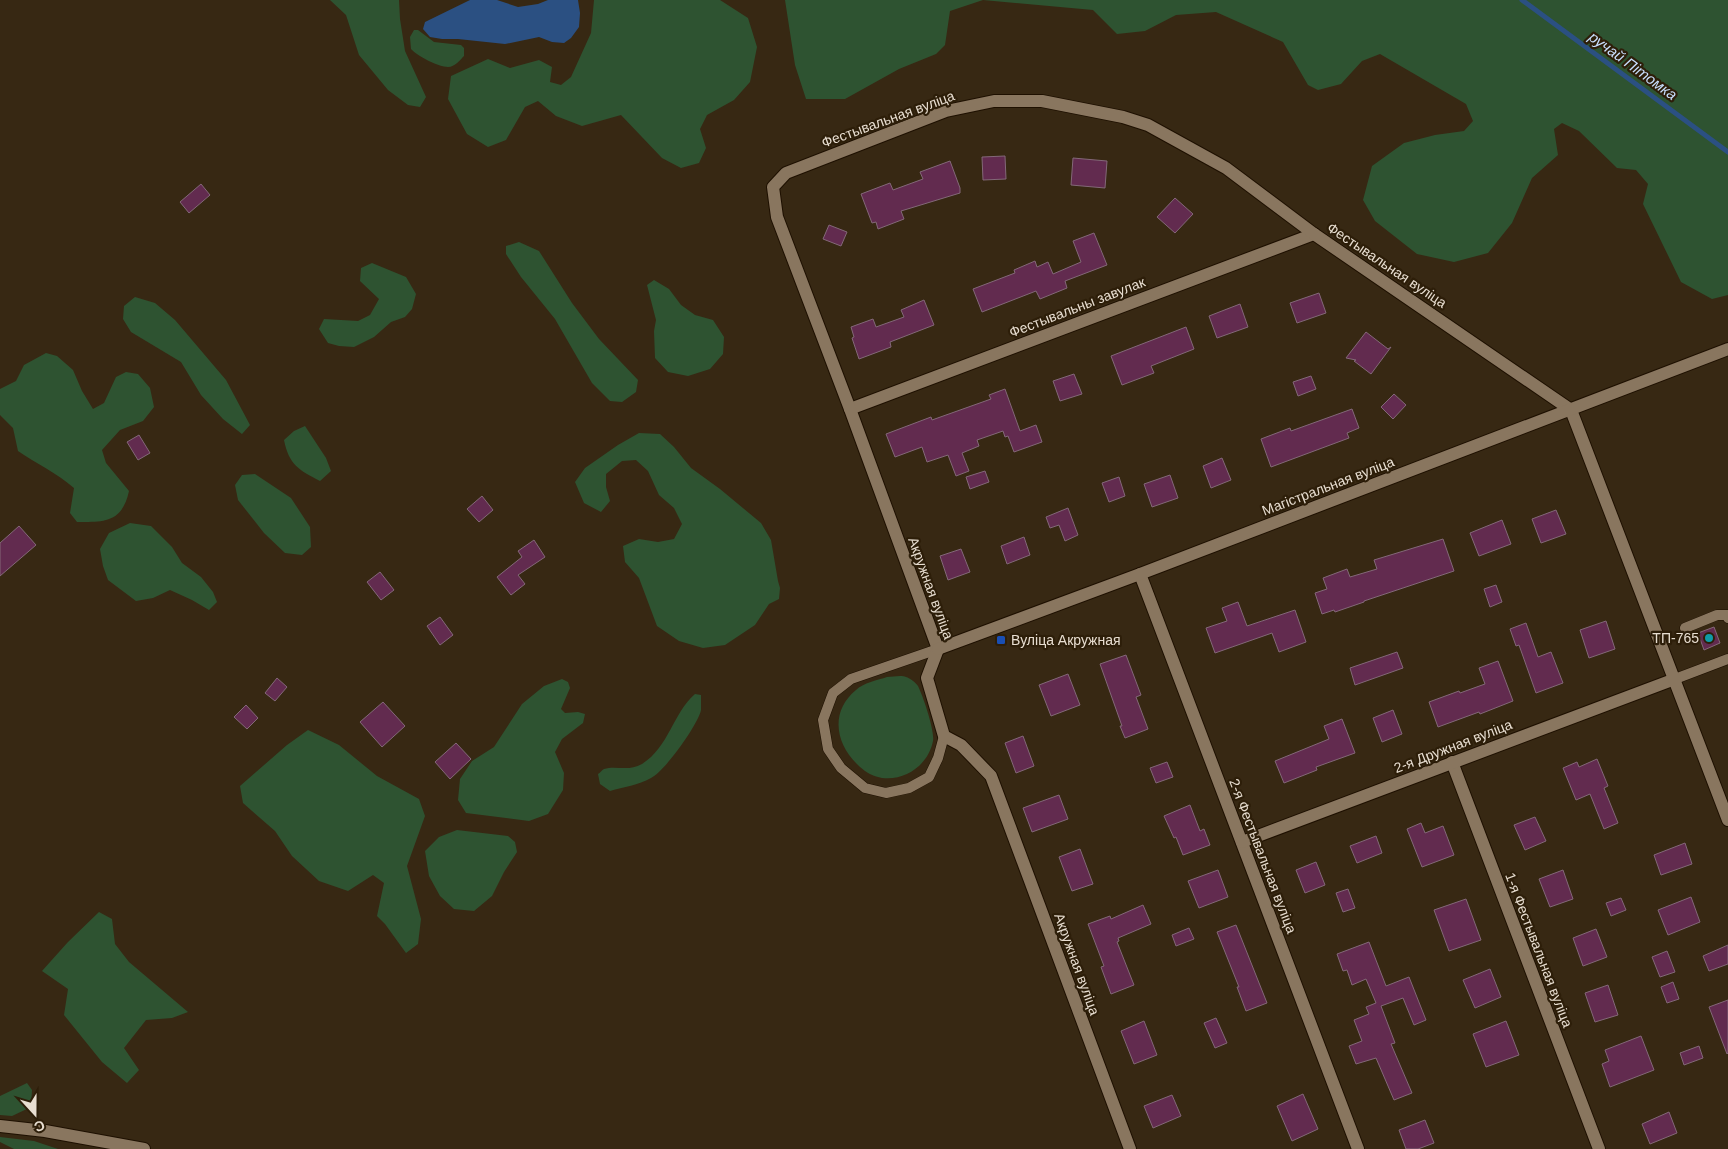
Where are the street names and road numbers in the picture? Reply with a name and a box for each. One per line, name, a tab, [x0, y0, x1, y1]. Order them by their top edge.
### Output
street label: Фестывальная вуліца	[819, 87, 957, 151]
street label: Фестывальная вуліца	[1324, 219, 1450, 311]
street label: Фестывальны завулак	[1007, 273, 1148, 340]
street label: Магістральная вуліца	[1260, 453, 1396, 519]
street label: Акружная вуліца	[905, 535, 957, 641]
street label: 2-я Дружная вуліца	[1392, 716, 1515, 776]
street label: 2-я Фестывальная вуліца	[1226, 776, 1300, 936]
street label: 1-я Фестывальная вуліца	[1502, 870, 1576, 1030]
street label: Акружная вуліца	[1051, 911, 1103, 1017]

